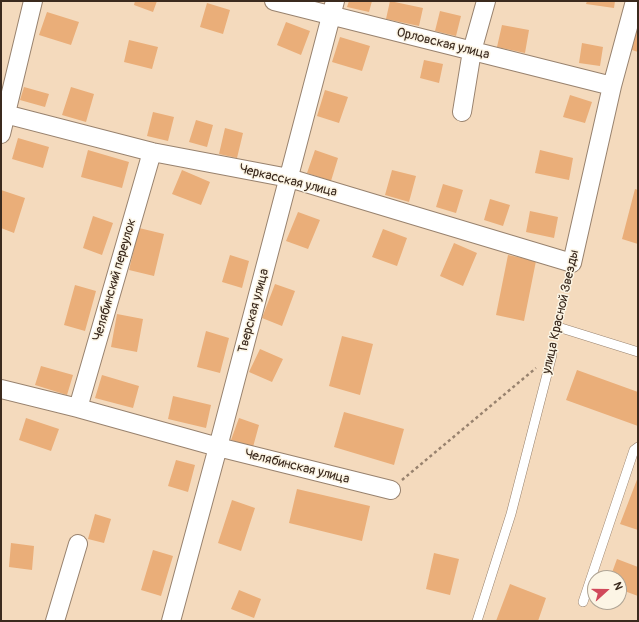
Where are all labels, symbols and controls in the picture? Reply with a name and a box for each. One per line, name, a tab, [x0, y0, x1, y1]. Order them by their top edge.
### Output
street label: Орловская улица	[395, 25, 491, 63]
street label: Черкасская улица	[237, 161, 339, 201]
street label: Челябинский переулок	[90, 217, 140, 343]
street label: улица Красной Звезды	[539, 248, 583, 376]
street label: Тверская улица	[235, 267, 273, 355]
street label: Челябинская улица	[243, 446, 351, 488]
north arrow	[587, 570, 627, 610]
text: N	[610, 580, 625, 592]

